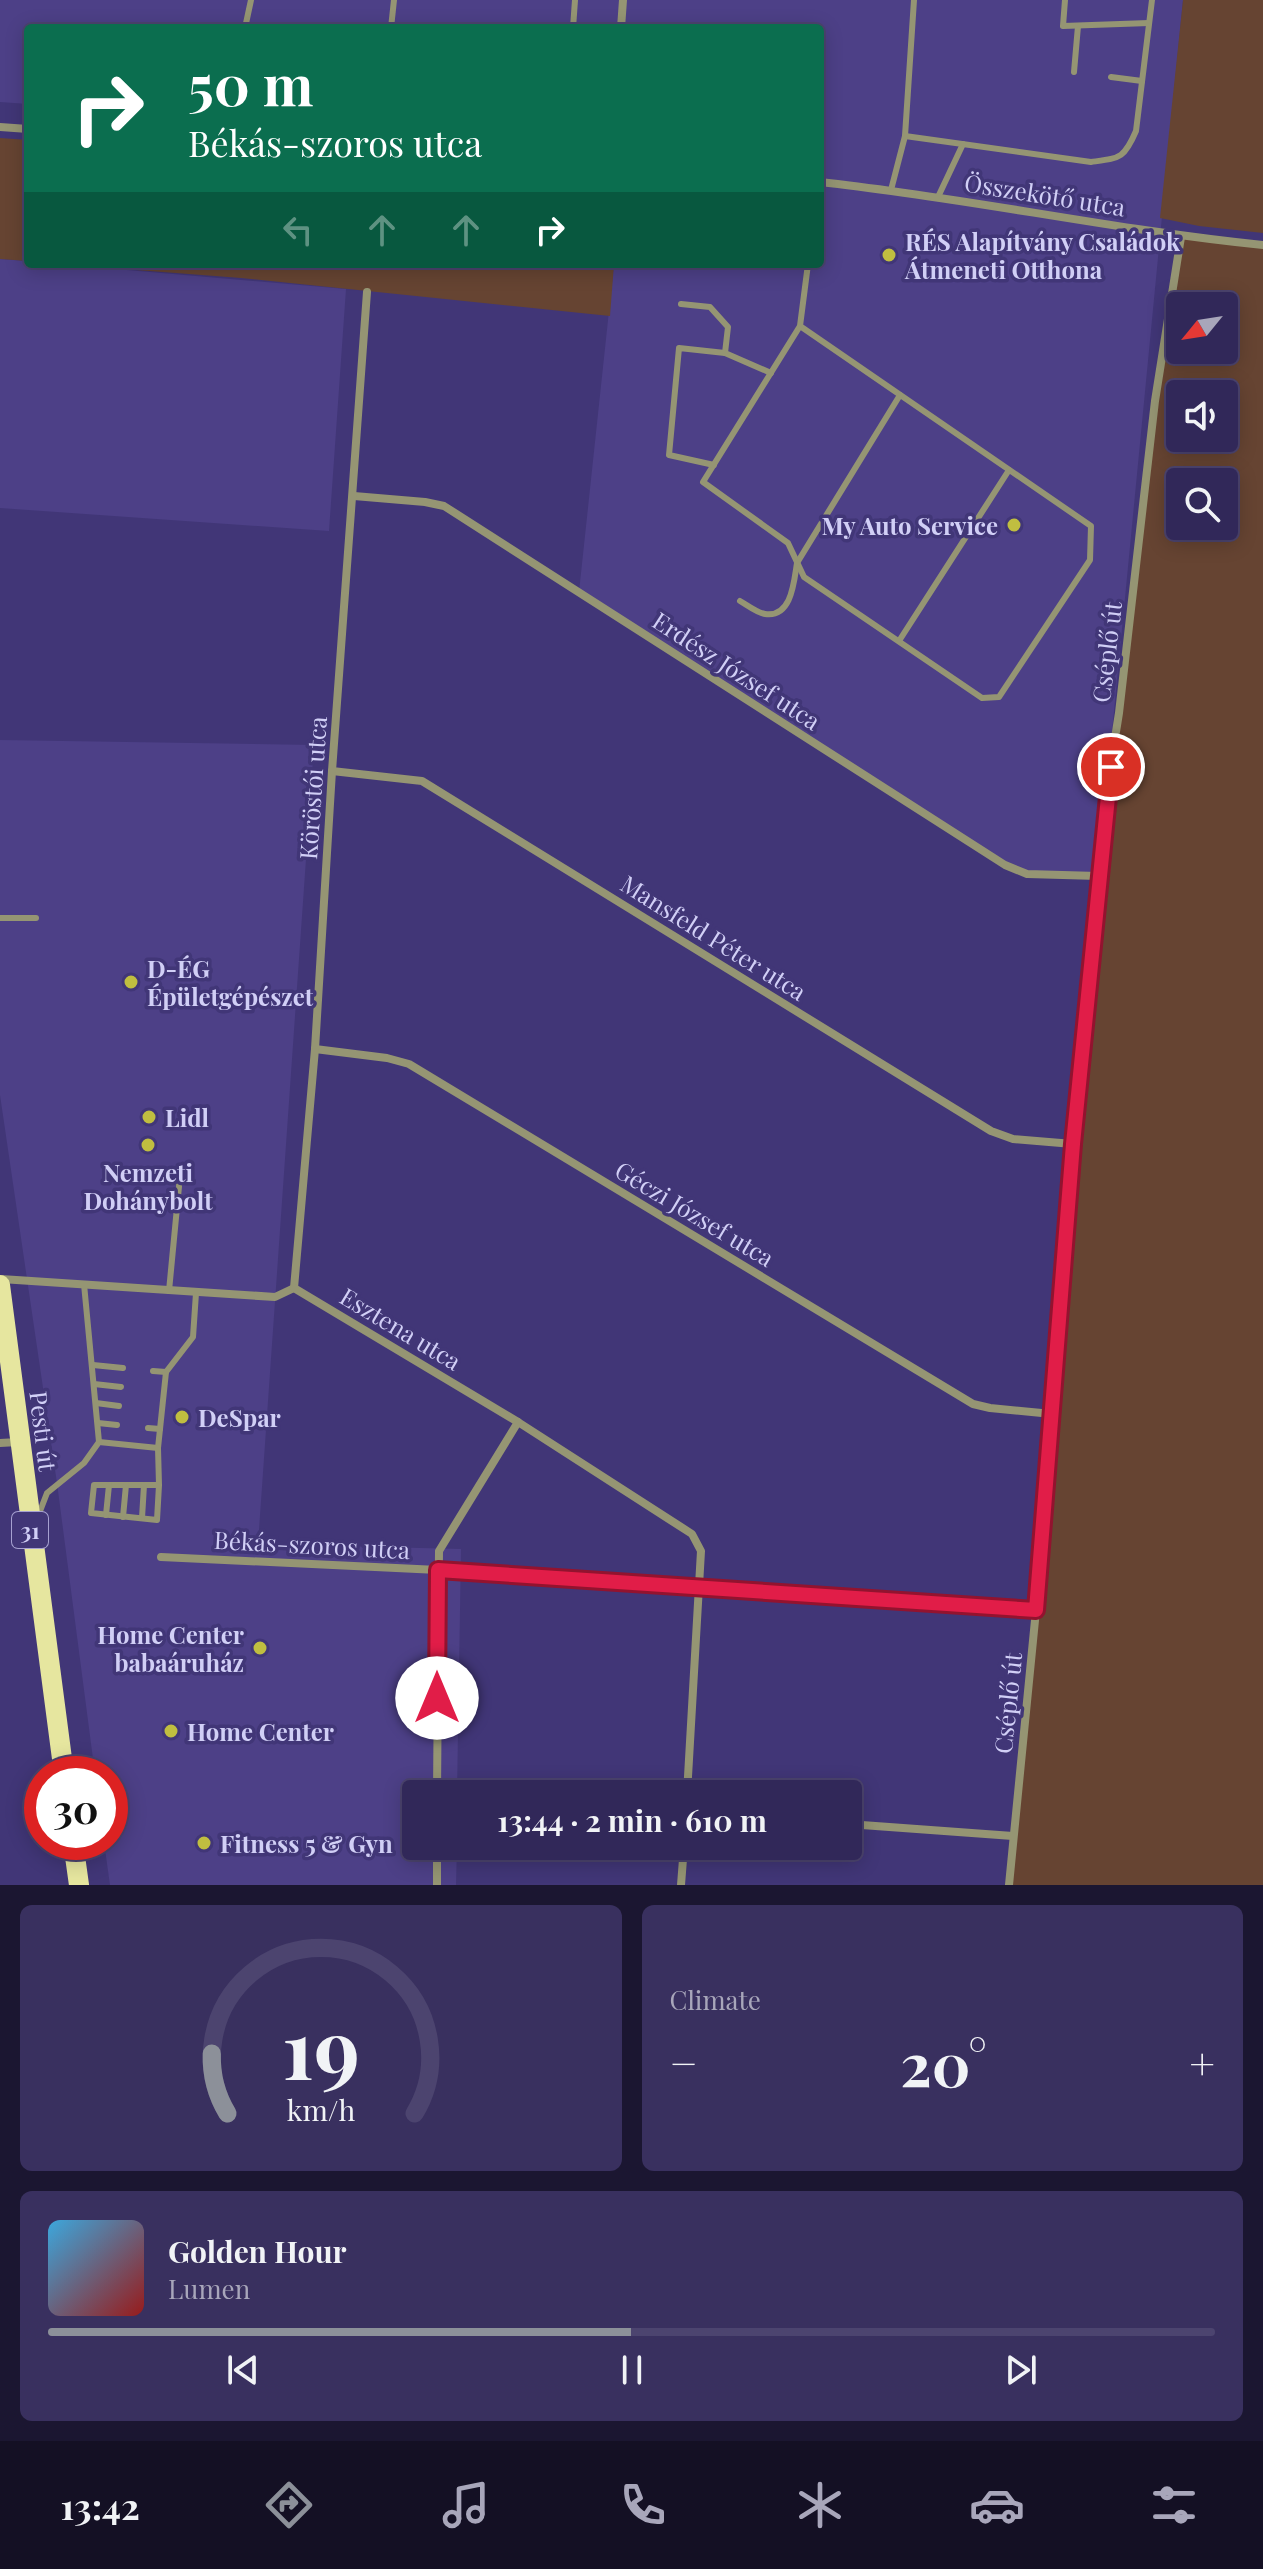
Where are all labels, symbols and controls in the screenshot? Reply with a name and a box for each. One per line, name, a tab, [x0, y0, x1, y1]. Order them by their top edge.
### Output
text: 50 m	[188, 46, 314, 121]
icon: right	[56, 56, 160, 160]
text: Békás-szoros utca	[188, 118, 482, 166]
street label: Összekötő utca	[962, 166, 1128, 222]
icon: left	[276, 208, 320, 252]
icon: ahead	[360, 208, 404, 252]
icon: ahead	[444, 208, 488, 252]
icon: right	[528, 208, 572, 252]
place label: RÉS Alapítvány Családok Átmeneti Otthona	[904, 225, 1181, 285]
marker: RÉS Alapítvány Családok Átmeneti Otthona	[880, 246, 898, 264]
north arrow	[1166, 292, 1238, 364]
map controls	[1166, 292, 1238, 540]
button: sound	[1166, 380, 1238, 452]
button: search	[1166, 468, 1238, 540]
place label: My Auto Service	[821, 509, 998, 541]
marker: My Auto Service	[1005, 516, 1023, 534]
street label: Cséplő út	[1084, 599, 1128, 704]
street label: Erdész József utca	[647, 604, 827, 736]
street label: Köröstói utca	[291, 715, 333, 861]
pin	[1077, 733, 1145, 801]
icon: arrive	[1089, 745, 1133, 789]
street label: Mansfeld Péter utca	[615, 867, 813, 1007]
place label: D-ÉG Épületgépészet	[147, 952, 314, 1012]
marker: D-ÉG Épületgépészet	[122, 973, 140, 991]
place label: Lidl	[165, 1101, 210, 1133]
marker: Lidl	[140, 1108, 158, 1126]
marker: Nemzeti Dohánybolt	[139, 1136, 157, 1154]
street label: Géczi József utca	[610, 1153, 780, 1273]
place label: Nemzeti Dohánybolt	[83, 1156, 213, 1216]
street label: Esztena utca	[335, 1279, 467, 1377]
street label: Pesti út	[23, 1389, 65, 1473]
place label: DeSpar	[198, 1401, 282, 1433]
marker: DeSpar	[173, 1408, 191, 1426]
road number: 31	[12, 1512, 48, 1548]
street label: Békás-szoros utca	[213, 1523, 411, 1565]
place label: Home Center babaáruház	[97, 1618, 245, 1678]
marker: Home Center babaáruház	[251, 1639, 269, 1657]
street label: Cséplő út	[986, 1650, 1028, 1755]
position arrow	[395, 1656, 479, 1740]
place label: Home Center	[187, 1715, 335, 1747]
marker: Home Center	[162, 1722, 180, 1740]
speed limit sign: 30	[24, 1756, 128, 1860]
text: 13:44 · 2 min · 610 m	[497, 1800, 767, 1840]
place label: Fitness 5 & Gyn	[220, 1827, 393, 1859]
marker: Fitness 5 & Gyn	[195, 1834, 213, 1852]
text: Climate	[670, 1982, 761, 2017]
text: 19	[282, 1990, 360, 2101]
text: 20°	[900, 2022, 987, 2102]
text: −	[670, 2032, 698, 2091]
text: +	[1189, 2032, 1215, 2091]
text: km/h	[286, 2090, 355, 2128]
text: Golden Hour	[168, 2231, 347, 2271]
text: Lumen	[168, 2271, 250, 2306]
icon: previous	[221, 2348, 265, 2392]
icon: pause	[610, 2348, 654, 2392]
icon: next	[999, 2348, 1043, 2392]
icon: directions	[261, 2477, 317, 2533]
icon: music	[438, 2477, 494, 2533]
icon: phone	[615, 2477, 671, 2533]
icon: climate	[792, 2477, 848, 2533]
icon: car	[969, 2477, 1025, 2533]
icon: filters	[1146, 2477, 1202, 2533]
text: 13:42	[61, 2481, 140, 2529]

